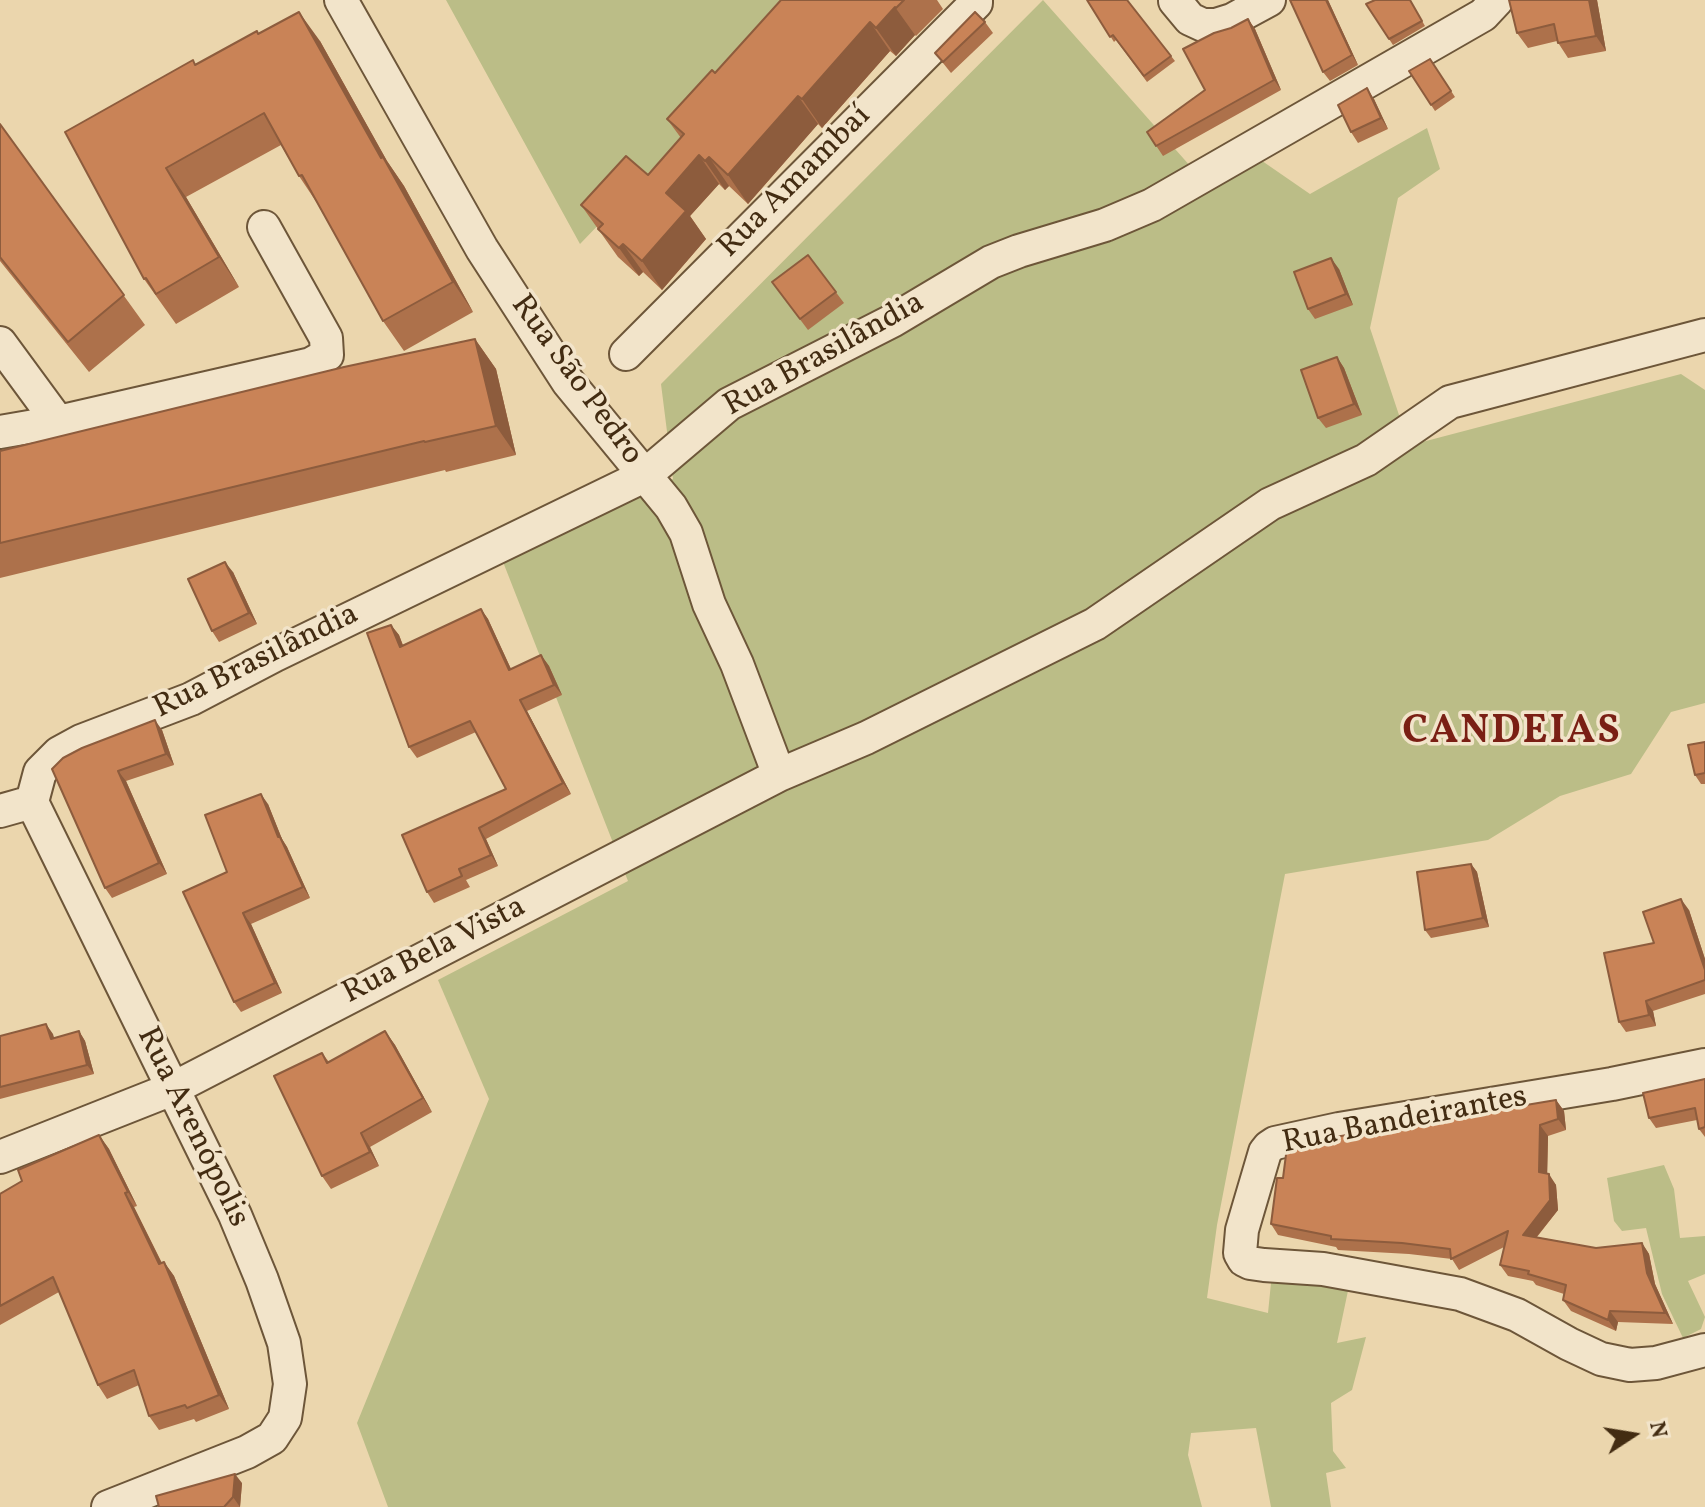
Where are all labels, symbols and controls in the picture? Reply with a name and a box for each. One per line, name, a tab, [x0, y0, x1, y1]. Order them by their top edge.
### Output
street label: Rua Amambaí	[712, 99, 880, 267]
street label: Rua Brasilândia	[718, 285, 932, 427]
street label: Rua São Pedro	[500, 288, 650, 474]
street label: Rua Brasilândia	[148, 597, 366, 729]
district label: CANDEIAS	[1402, 711, 1622, 759]
street label: Rua Bela Vista	[337, 889, 533, 1015]
street label: Rua Arenópolis	[126, 1022, 256, 1234]
street label: Rua Bandeirantes	[1279, 1079, 1531, 1165]
north arrow	[1593, 1395, 1673, 1475]
text: N	[1640, 1419, 1674, 1441]

